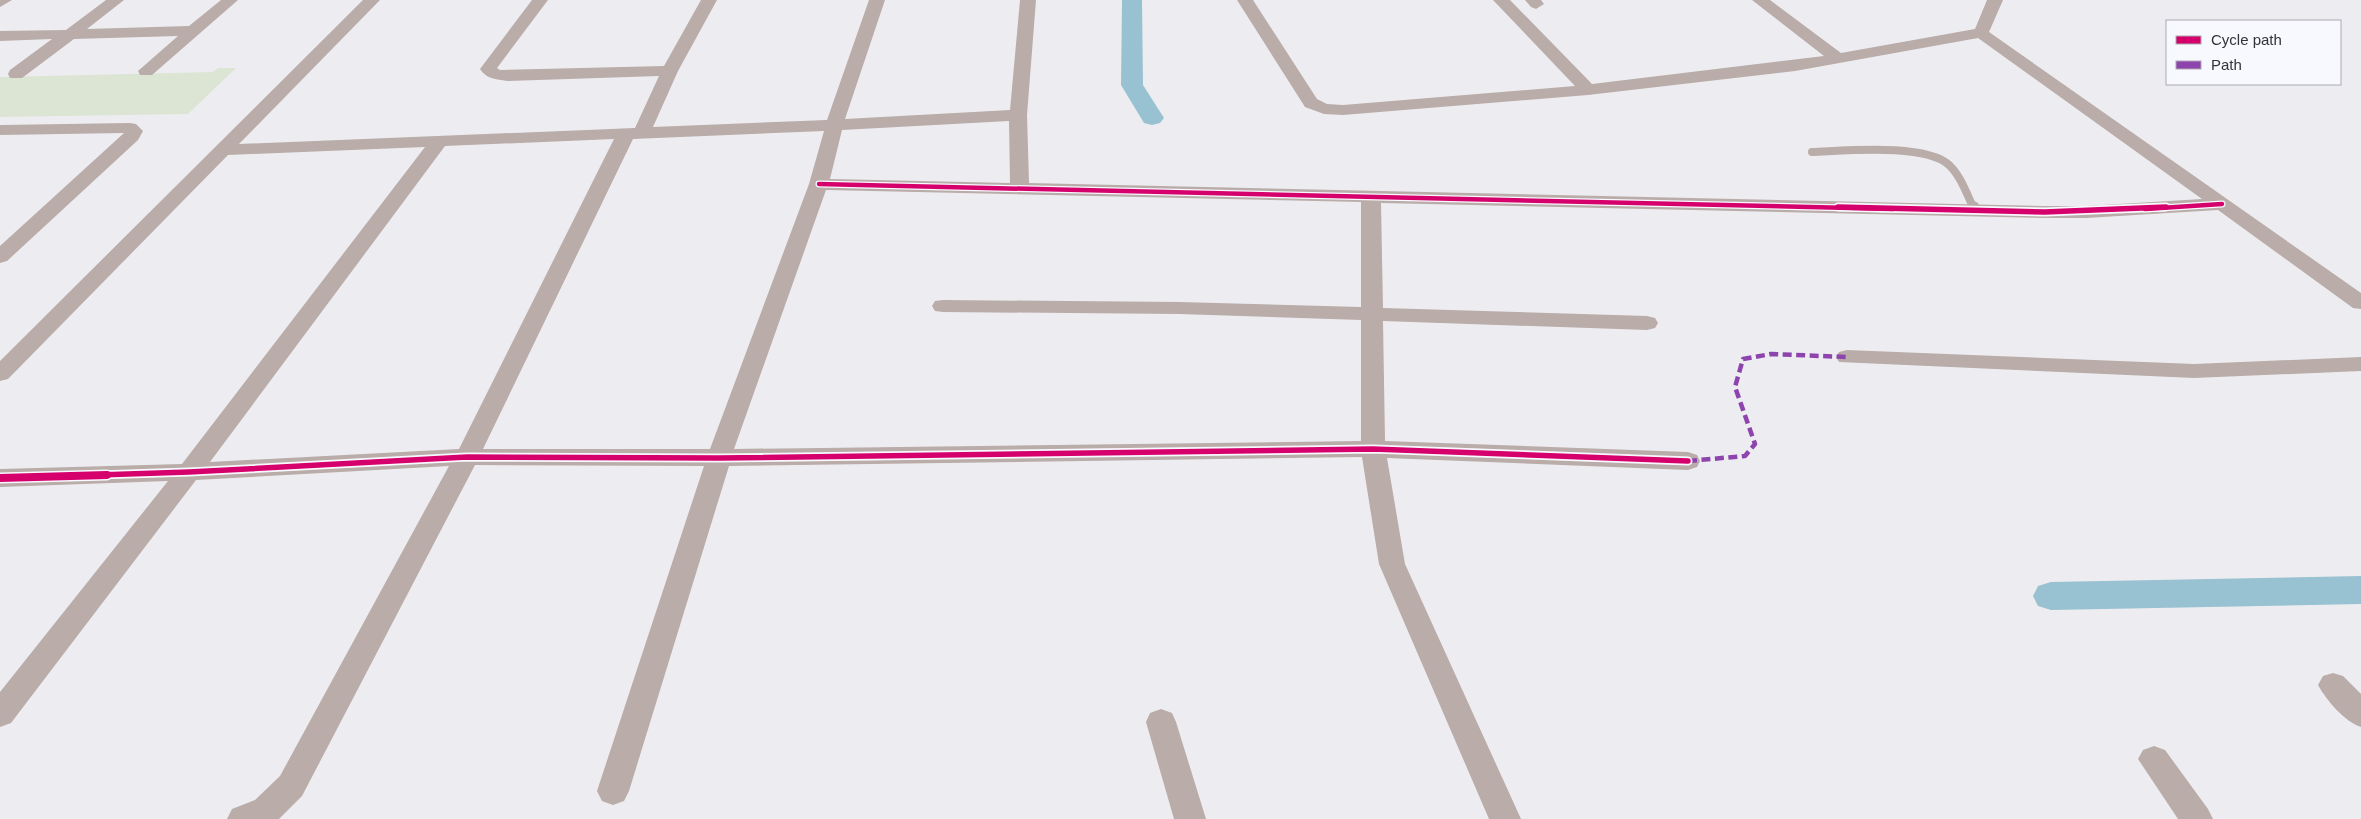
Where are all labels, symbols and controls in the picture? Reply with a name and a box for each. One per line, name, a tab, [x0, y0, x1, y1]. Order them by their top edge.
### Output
legend	[2166, 20, 2341, 85]
text: Cycle path	[2211, 31, 2282, 48]
text: Path	[2211, 56, 2242, 73]

